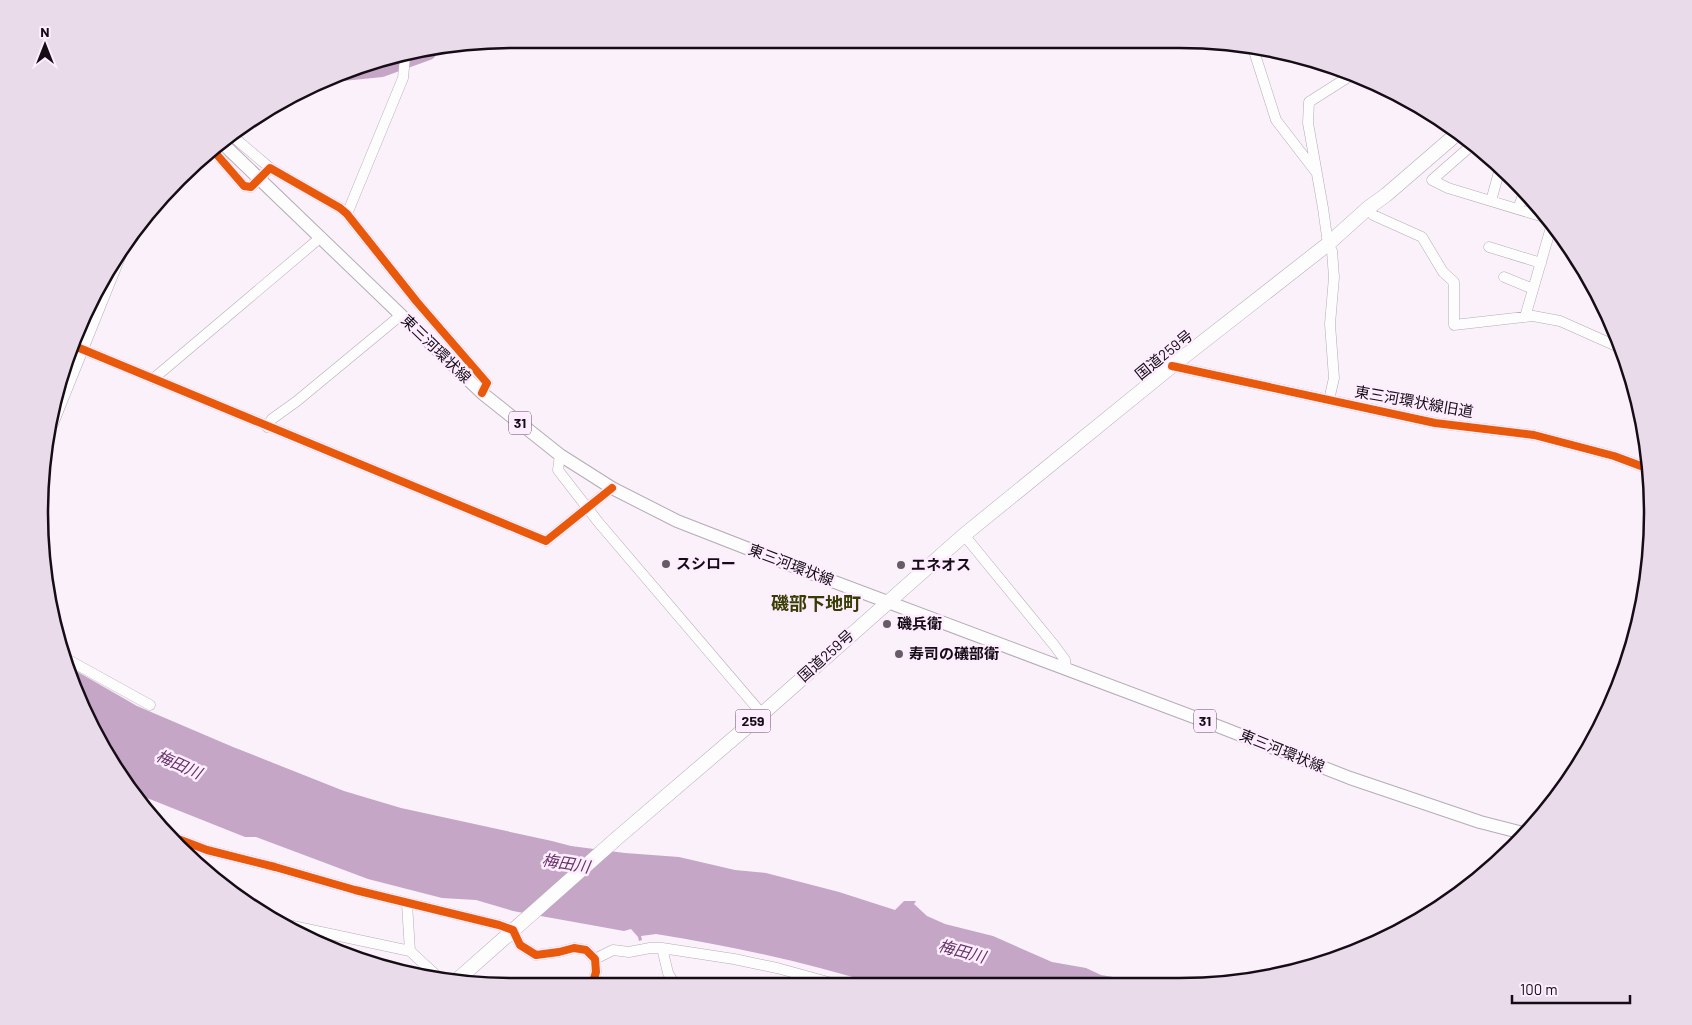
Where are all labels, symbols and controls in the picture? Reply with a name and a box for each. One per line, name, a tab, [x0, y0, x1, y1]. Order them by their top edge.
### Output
north arrow	[20, 20, 70, 70]
text: N	[40, 23, 50, 40]
street label: 東三河環状線	[398, 311, 475, 386]
street label: 国道259号	[1131, 326, 1196, 383]
street label: 東三河環状線旧道	[1354, 382, 1475, 420]
road number: 31	[509, 412, 531, 434]
street label: 東三河環状線	[746, 540, 837, 589]
place label: スシロー	[676, 554, 736, 572]
place label: エネオス	[911, 555, 971, 573]
marker: スシロー	[660, 558, 672, 570]
marker: エネオス	[895, 559, 907, 571]
district label: 磯部下地町	[771, 592, 861, 614]
place label: 磯兵衛	[897, 614, 942, 632]
marker: 磯兵衛	[881, 618, 893, 630]
street label: 国道259号	[794, 626, 857, 685]
place label: 寿司の礒部衛	[909, 644, 999, 662]
marker: 寿司の礒部衛	[893, 648, 905, 660]
road number: 259	[736, 709, 770, 732]
road number: 31	[1194, 709, 1216, 732]
street label: 東三河環状線	[1237, 725, 1327, 775]
water label: 梅田川	[153, 745, 207, 783]
water label: 梅田川	[541, 849, 593, 876]
water label: 梅田川	[936, 935, 990, 966]
scale bar	[1512, 972, 1630, 1004]
text: 100 m	[1520, 980, 1558, 998]

